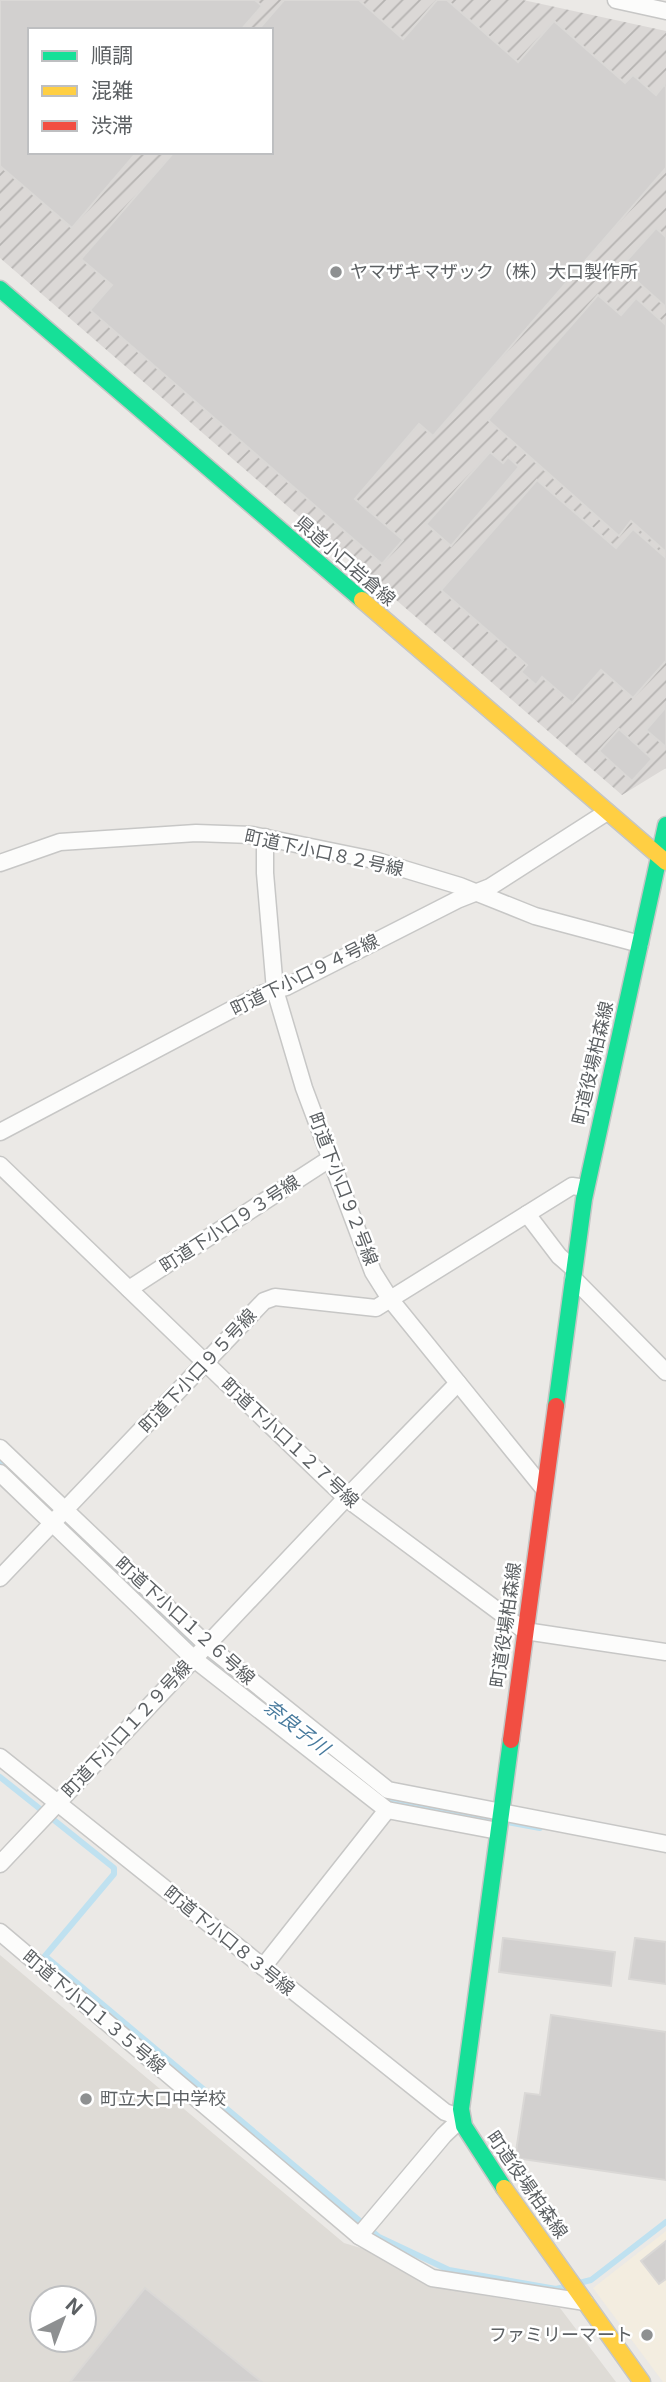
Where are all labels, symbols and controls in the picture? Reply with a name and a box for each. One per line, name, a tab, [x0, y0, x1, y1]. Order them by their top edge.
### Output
legend	[28, 28, 273, 154]
text: 順調	[91, 43, 133, 68]
text: 混雑	[91, 78, 133, 103]
text: 渋滞	[91, 113, 133, 138]
place label: ヤマザキマザック（株）大口製作所	[350, 261, 638, 282]
marker: ヤマザキマザック（株）大口製作所	[328, 264, 344, 280]
street label: 県道小口岩倉線	[291, 511, 400, 610]
street label: 町道下小口８２号線	[243, 825, 406, 880]
street label: 町道下小口９４号線	[227, 930, 382, 1019]
street label: 町道役場柏森線	[568, 999, 617, 1127]
street label: 町道下小口９２号線	[305, 1109, 382, 1268]
street label: 町道下小口９３号線	[156, 1171, 303, 1277]
street label: 町道下小口９５号線	[135, 1304, 261, 1437]
street label: 町道下小口１２７号線	[217, 1374, 363, 1512]
street label: 町道下小口１２６号線	[111, 1553, 259, 1689]
street label: 町道役場柏森線	[486, 1561, 525, 1689]
street label: 町道下小口１２９号線	[58, 1656, 196, 1802]
water label: 奈良子川	[260, 1695, 335, 1761]
street label: 町道下小口８３号線	[160, 1881, 299, 2000]
street label: 町道下小口１３５号線	[19, 1946, 170, 2078]
place label: 町立大口中学校	[100, 2088, 226, 2109]
marker: 町立大口中学校	[78, 2091, 94, 2107]
street label: 町道役場柏森線	[483, 2127, 572, 2242]
north arrow	[28, 2284, 98, 2354]
text: N	[61, 2293, 87, 2320]
place label: ファミリーマート	[489, 2324, 633, 2345]
marker: ファミリーマート	[639, 2327, 655, 2343]

